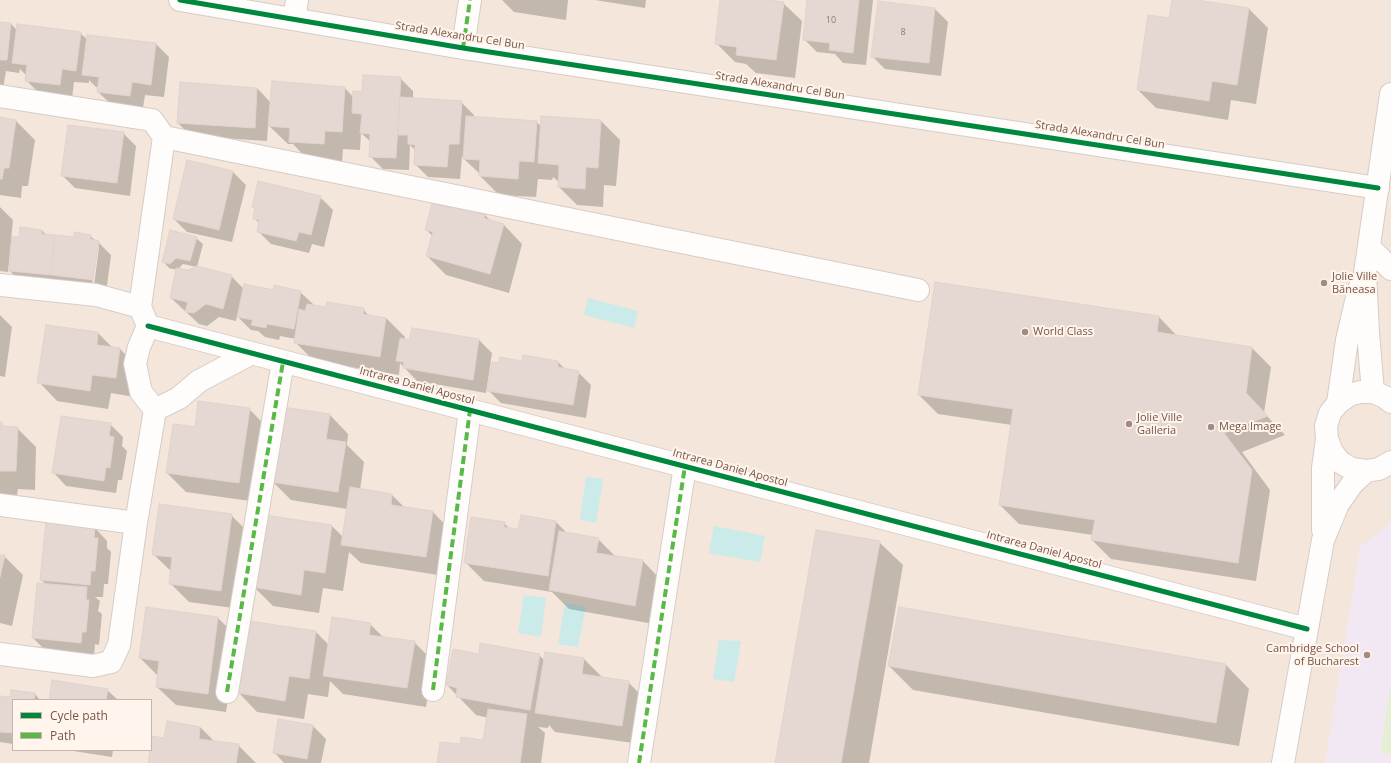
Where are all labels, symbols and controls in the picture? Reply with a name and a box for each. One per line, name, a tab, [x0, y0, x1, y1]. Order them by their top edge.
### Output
house number: 10	[826, 15, 836, 25]
street label: Strada Alexandru Cel Bun	[394, 19, 526, 53]
house number: 8	[900, 27, 906, 37]
street label: Strada Alexandru Cel Bun	[714, 69, 846, 103]
street label: Strada Alexandru Cel Bun	[1034, 118, 1166, 152]
place label: Jolie Ville Băneasa	[1332, 270, 1377, 296]
marker: Jolie Ville Băneasa	[1319, 278, 1329, 288]
place label: World Class	[1033, 325, 1093, 339]
marker: World Class	[1020, 327, 1030, 337]
street label: Intrarea Daniel Apostol	[358, 364, 476, 408]
place label: Jolie Ville Galleria	[1137, 411, 1182, 437]
marker: Jolie Ville Galleria	[1124, 419, 1134, 429]
place label: Mega Image	[1219, 420, 1282, 434]
marker: Mega Image	[1206, 422, 1216, 432]
street label: Intrarea Daniel Apostol	[671, 446, 789, 490]
street label: Intrarea Daniel Apostol	[985, 528, 1103, 572]
place label: Cambridge School of Bucharest	[1266, 642, 1359, 668]
marker: Cambridge School of Bucharest	[1362, 650, 1372, 660]
legend	[12, 699, 152, 751]
text: Cycle path	[50, 707, 108, 724]
text: Path	[50, 727, 76, 744]

